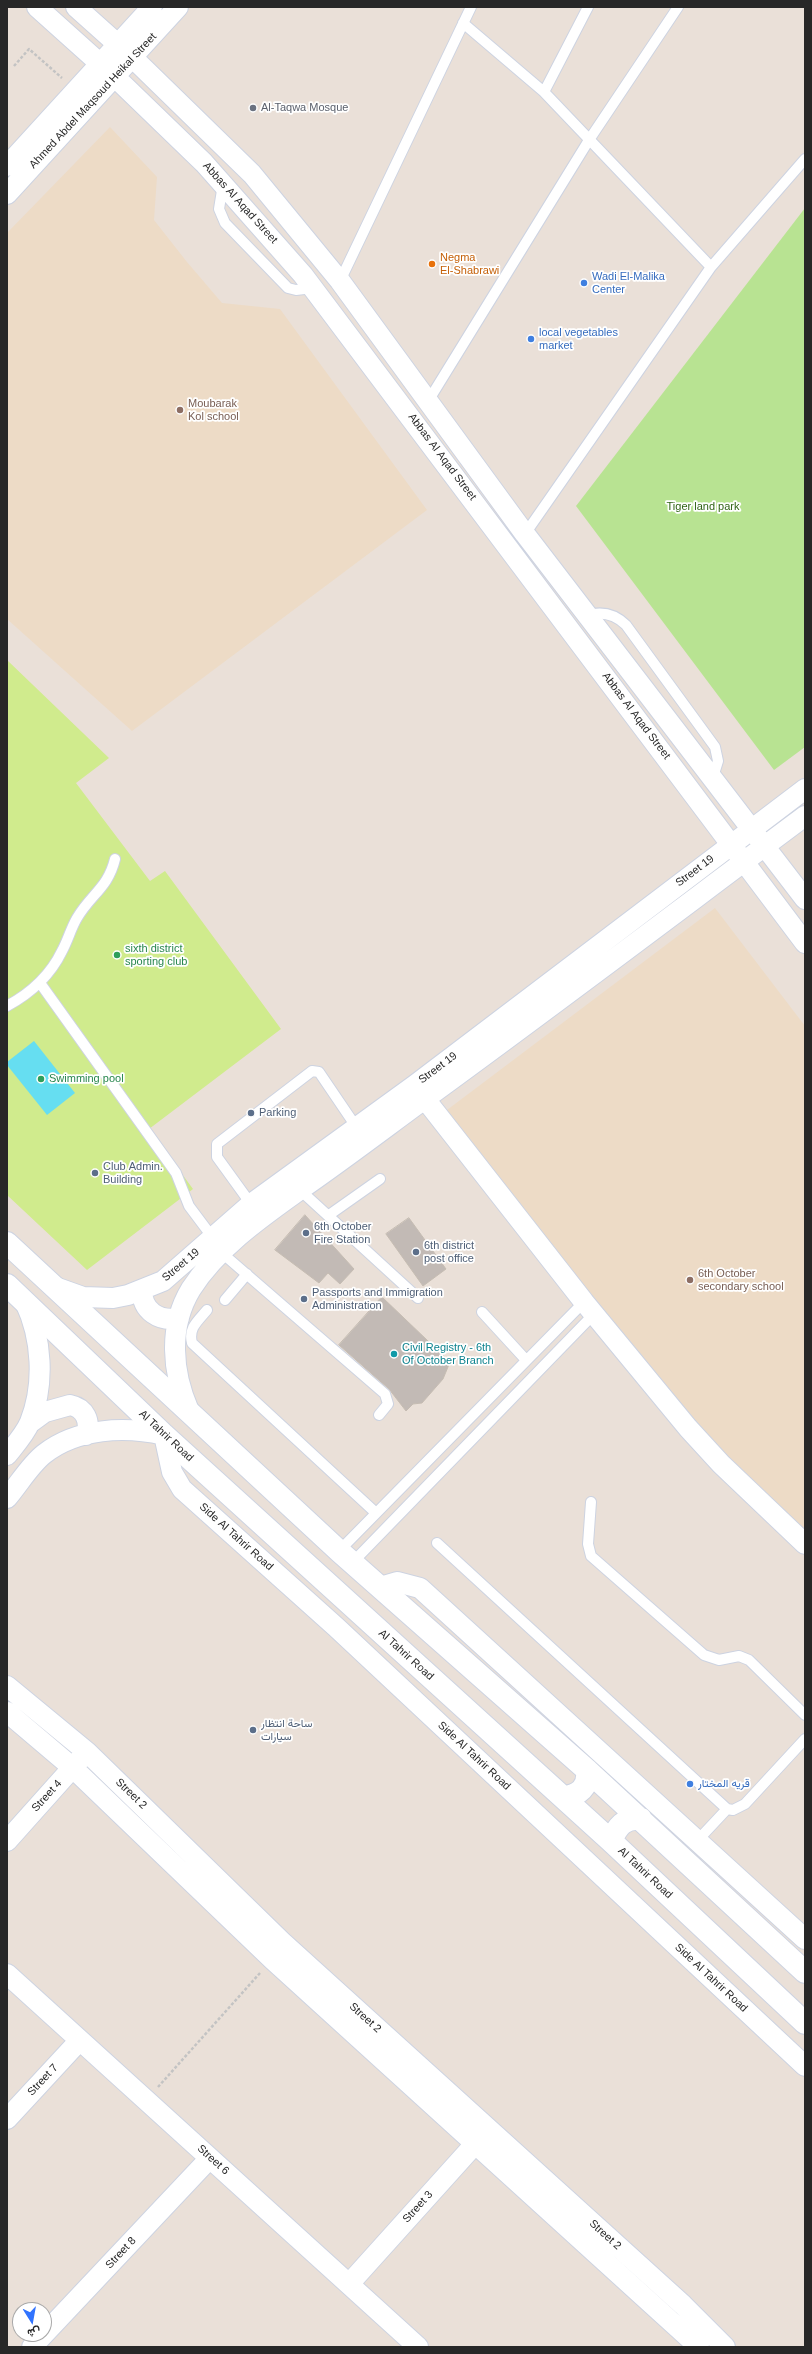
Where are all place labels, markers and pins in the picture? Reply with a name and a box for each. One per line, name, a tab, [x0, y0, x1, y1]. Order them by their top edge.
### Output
place label: Al-Taqwa Mosque	[261, 101, 348, 115]
marker: Al-Taqwa Mosque	[248, 103, 258, 113]
place label: Negma El-Shabrawi	[440, 251, 499, 277]
marker: Negma El-Shabrawi	[427, 259, 437, 269]
place label: Wadi El-Malika Center	[592, 270, 665, 296]
marker: Wadi El-Malika Center	[579, 278, 589, 288]
place label: local vegetables market	[539, 326, 618, 352]
marker: local vegetables market	[526, 334, 536, 344]
place label: Moubarak Kol school	[188, 397, 239, 423]
marker: Moubarak Kol school	[175, 405, 185, 415]
place label: sixth district sporting club	[125, 942, 187, 968]
marker: sixth district sporting club	[112, 950, 122, 960]
place label: Swimming pool	[49, 1072, 124, 1086]
marker: Swimming pool	[36, 1074, 46, 1084]
place label: Parking	[259, 1106, 296, 1120]
marker: Parking	[246, 1108, 256, 1118]
place label: Club Admin. Building	[103, 1160, 163, 1186]
marker: Club Admin. Building	[90, 1168, 100, 1178]
place label: 6th October Fire Station	[314, 1220, 371, 1246]
marker: 6th October Fire Station	[301, 1228, 311, 1238]
place label: 6th district post office	[424, 1239, 474, 1265]
marker: 6th district post office	[411, 1247, 421, 1257]
place label: 6th October secondary school	[698, 1267, 784, 1293]
marker: 6th October secondary school	[685, 1275, 695, 1285]
place label: Passports and Immigration Administration	[312, 1286, 443, 1312]
marker: Passports and Immigration Administration	[299, 1294, 309, 1304]
place label: Civil Registry - 6th Of October Branch	[402, 1341, 494, 1367]
marker: Civil Registry - 6th Of October Branch	[389, 1349, 399, 1359]
place label: ساحة انتظار سيارات	[261, 1717, 312, 1743]
marker: ساحة انتظار سيارات	[248, 1725, 258, 1735]
place label: قريه المختار	[698, 1777, 750, 1791]
marker: قريه المختار	[685, 1779, 695, 1789]

